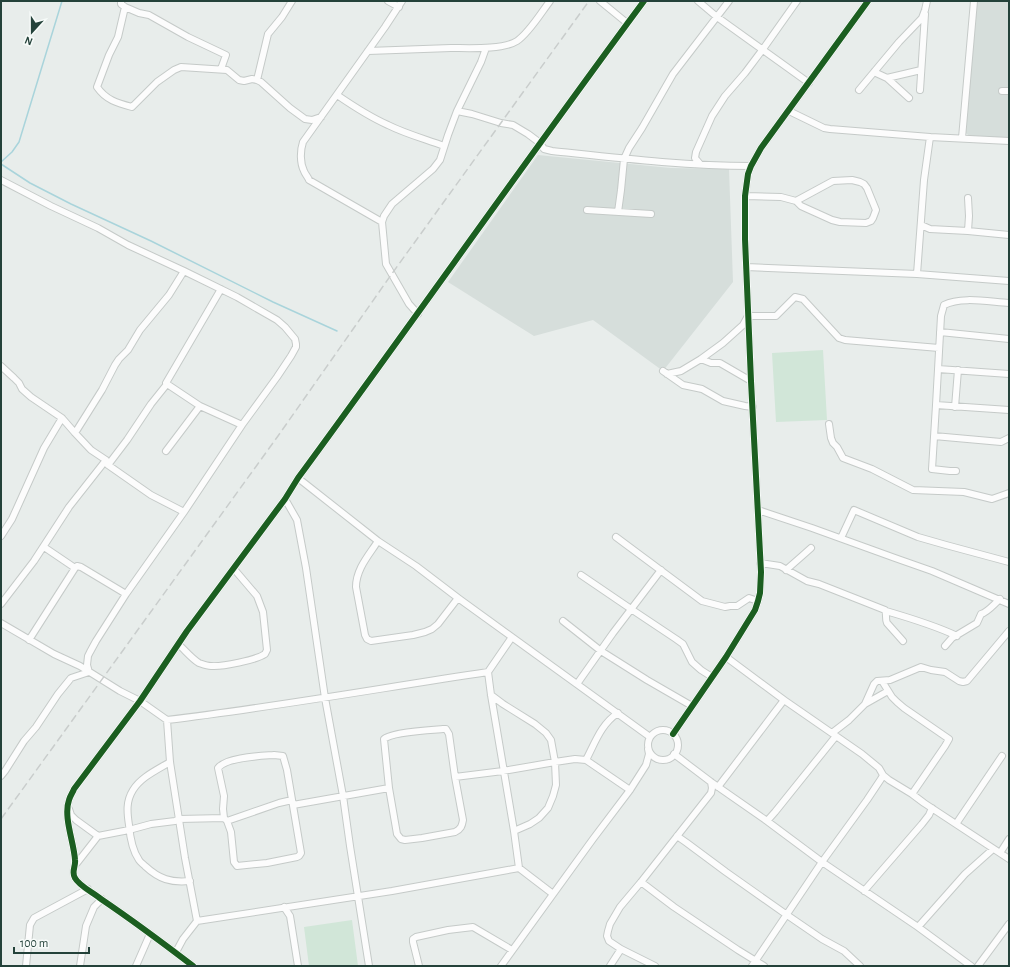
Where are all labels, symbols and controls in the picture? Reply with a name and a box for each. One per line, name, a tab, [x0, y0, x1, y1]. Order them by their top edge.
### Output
north arrow	[12, 12, 52, 52]
text: N	[23, 34, 34, 47]
scale bar	[14, 929, 89, 955]
text: 100 m	[20, 937, 48, 949]

